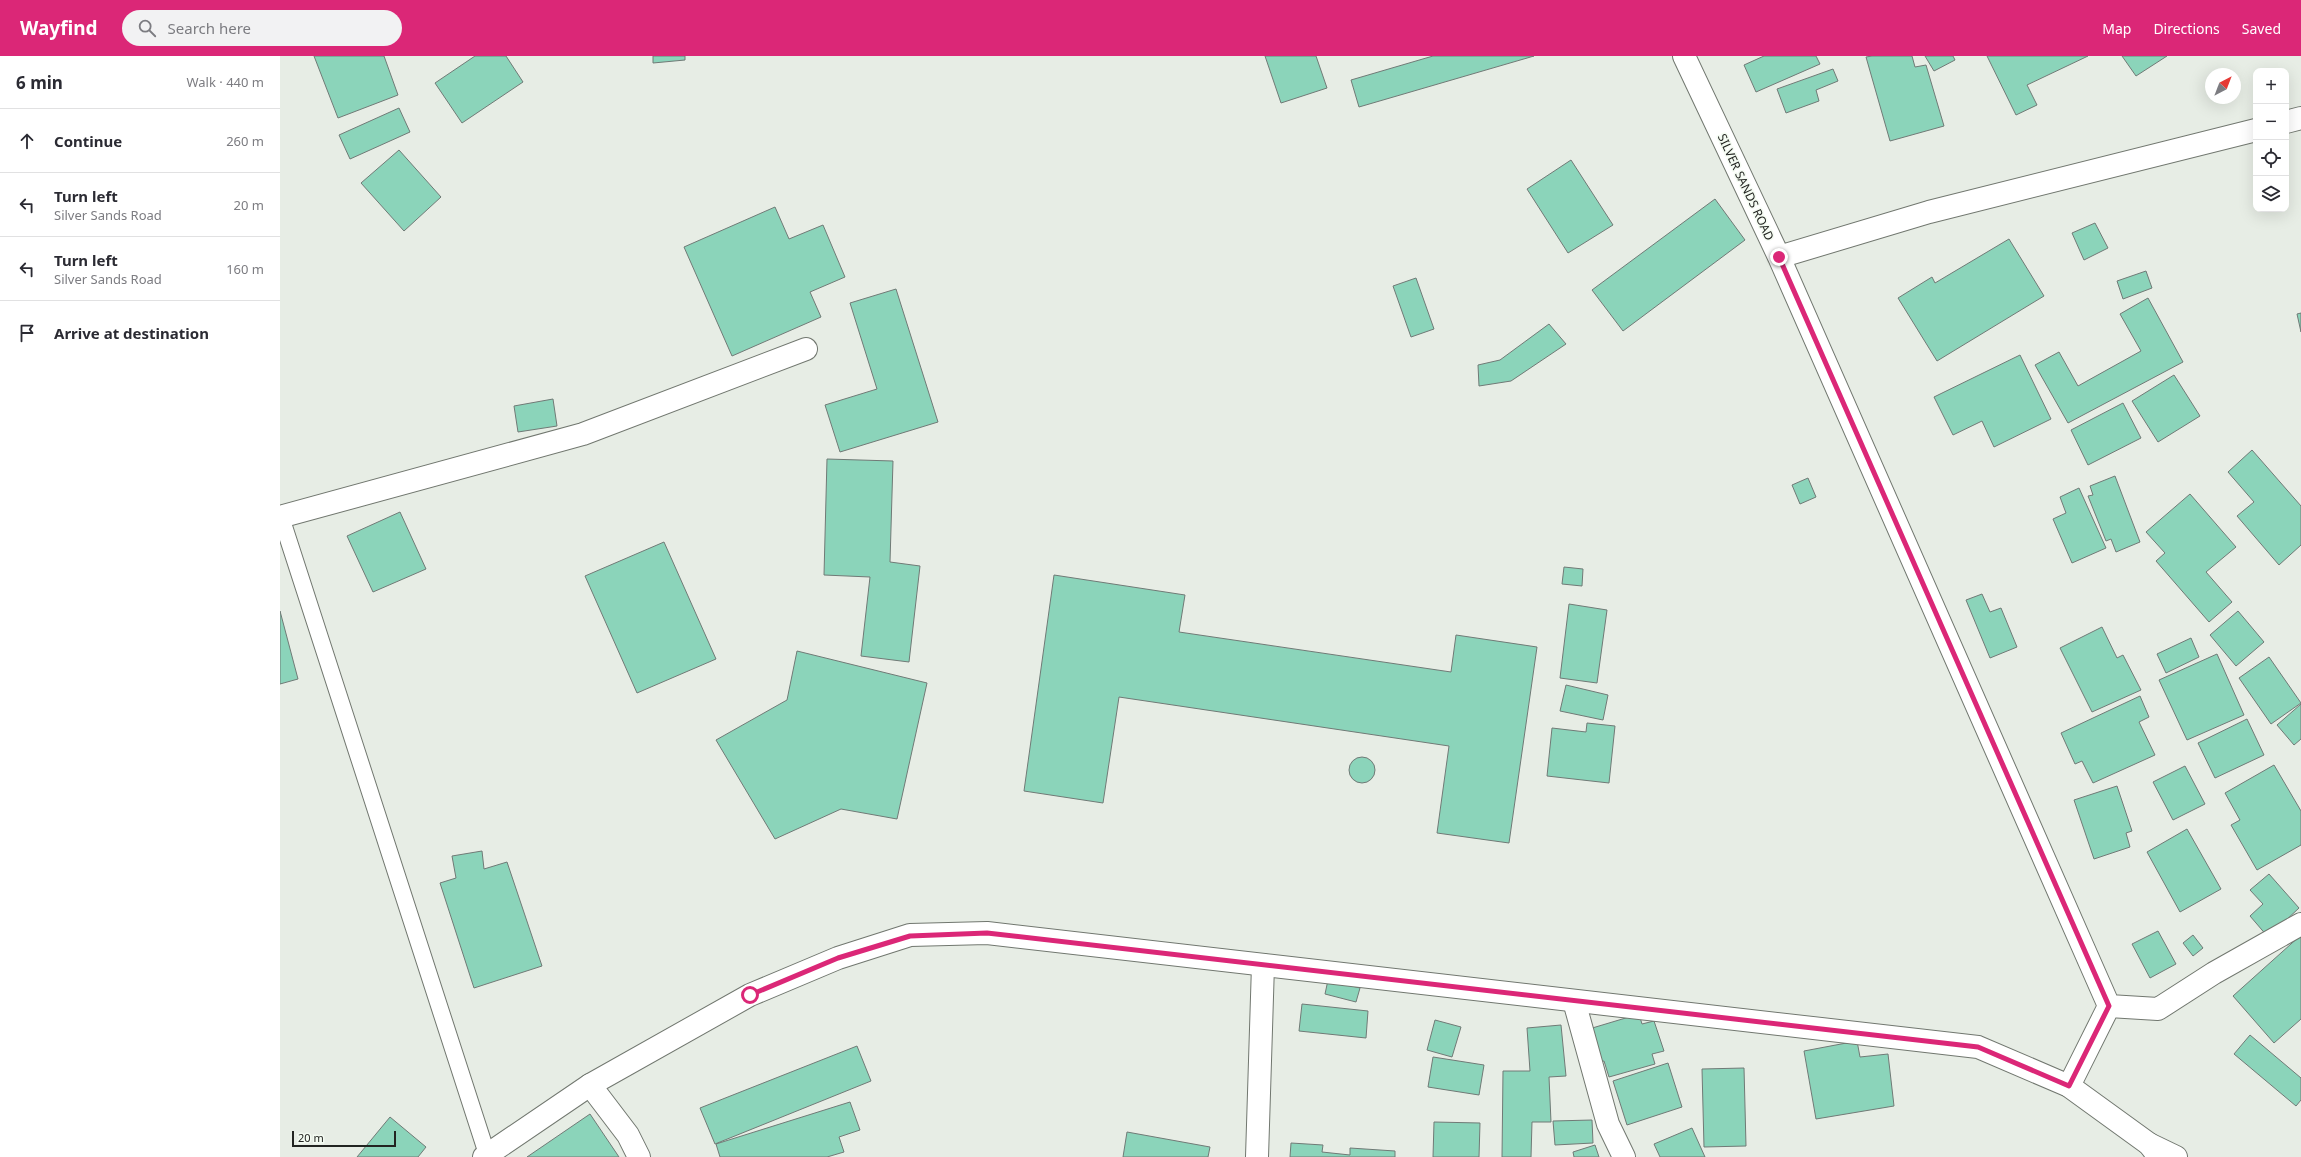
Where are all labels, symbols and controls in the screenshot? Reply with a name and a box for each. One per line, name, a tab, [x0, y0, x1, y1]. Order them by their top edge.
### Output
search box	[122, 10, 402, 46]
text: Wayfind	[20, 15, 98, 41]
icon: search	[136, 17, 158, 39]
text: Search here	[168, 18, 251, 38]
text: Map	[2102, 19, 2131, 38]
text: Directions	[2153, 19, 2220, 38]
text: Saved	[2242, 19, 2281, 38]
north arrow	[2205, 68, 2241, 104]
map controls	[2253, 68, 2289, 212]
button: +	[2253, 68, 2289, 104]
text: 6 min	[16, 71, 63, 94]
text: Walk · 440 m	[186, 73, 264, 91]
button: −	[2253, 104, 2289, 140]
icon: ahead	[16, 130, 38, 152]
text: Continue	[54, 131, 122, 151]
street label: SILVER SANDS ROAD	[1714, 131, 1778, 243]
text: 260 m	[226, 132, 264, 150]
button: locate	[2253, 140, 2289, 176]
button: layers	[2253, 176, 2289, 212]
text: Turn left	[54, 186, 118, 206]
icon: left	[16, 194, 38, 216]
text: 20 m	[234, 196, 264, 214]
text: Silver Sands Road	[54, 206, 162, 224]
route end	[1770, 248, 1788, 266]
text: Turn left	[54, 250, 118, 270]
icon: left	[16, 258, 38, 280]
text: 160 m	[226, 260, 264, 278]
text: Silver Sands Road	[54, 270, 162, 288]
icon: arrive	[16, 322, 38, 344]
text: Arrive at destination	[54, 323, 209, 343]
route start	[741, 986, 759, 1004]
scale bar	[292, 1129, 396, 1148]
text: 20 m	[298, 1130, 324, 1145]

